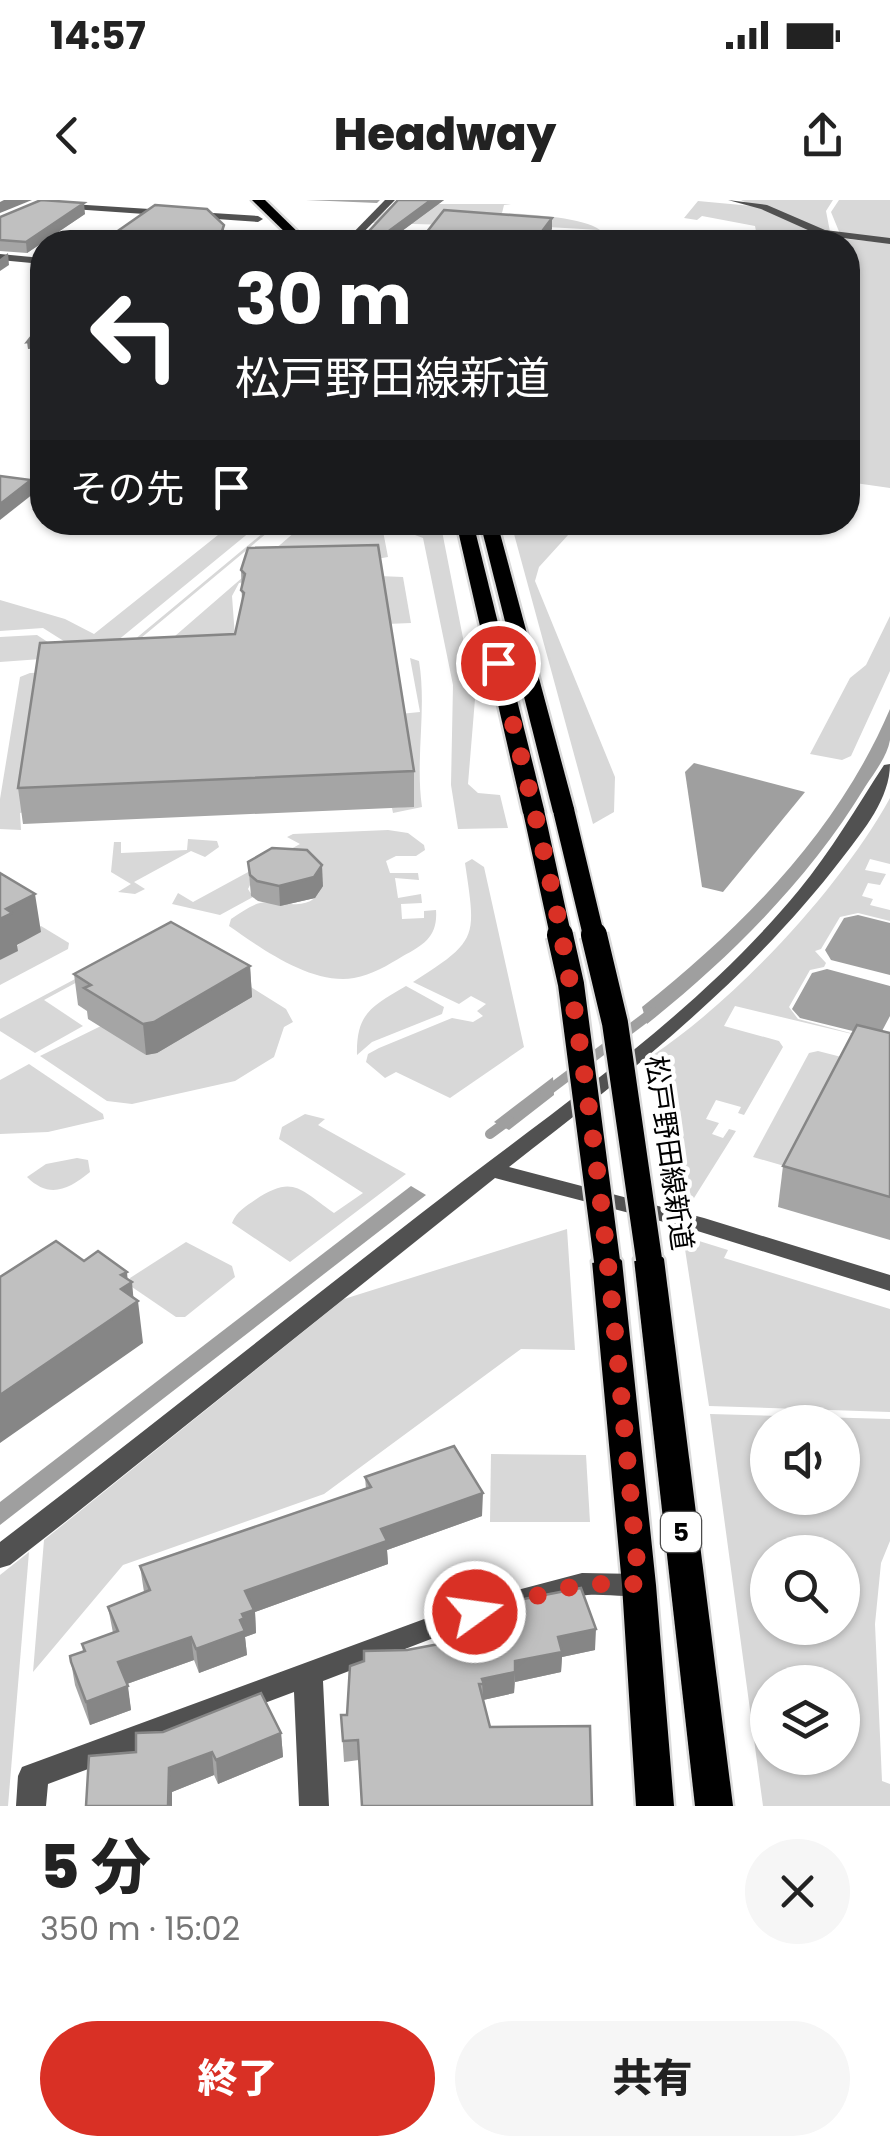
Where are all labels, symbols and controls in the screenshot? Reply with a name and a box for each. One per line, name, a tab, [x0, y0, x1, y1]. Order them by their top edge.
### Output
text: 14:57	[50, 9, 146, 62]
text: Headway	[334, 103, 556, 166]
icon: back	[40, 108, 95, 163]
icon: share	[795, 108, 850, 163]
text: 30 m	[235, 250, 412, 349]
icon: left	[70, 270, 200, 400]
text: 松戸野田線新道	[235, 347, 550, 410]
icon: arrive	[204, 460, 259, 515]
text: その先	[70, 462, 184, 515]
pin	[456, 621, 541, 706]
icon: arrive	[471, 636, 526, 691]
street label: 松戸野田線新道	[636, 1053, 702, 1253]
map controls	[750, 1405, 860, 1775]
button: sound	[750, 1405, 860, 1515]
road number: 5	[661, 1512, 701, 1552]
button: search	[750, 1535, 860, 1645]
position arrow	[423, 1560, 527, 1664]
button: layers	[750, 1665, 860, 1775]
text: 5 分	[40, 1825, 151, 1909]
button: close	[745, 1839, 850, 1944]
text: 350 m · 15:02	[40, 1906, 240, 1951]
button: 終了	[40, 2021, 435, 2136]
button: 共有	[455, 2021, 850, 2136]

